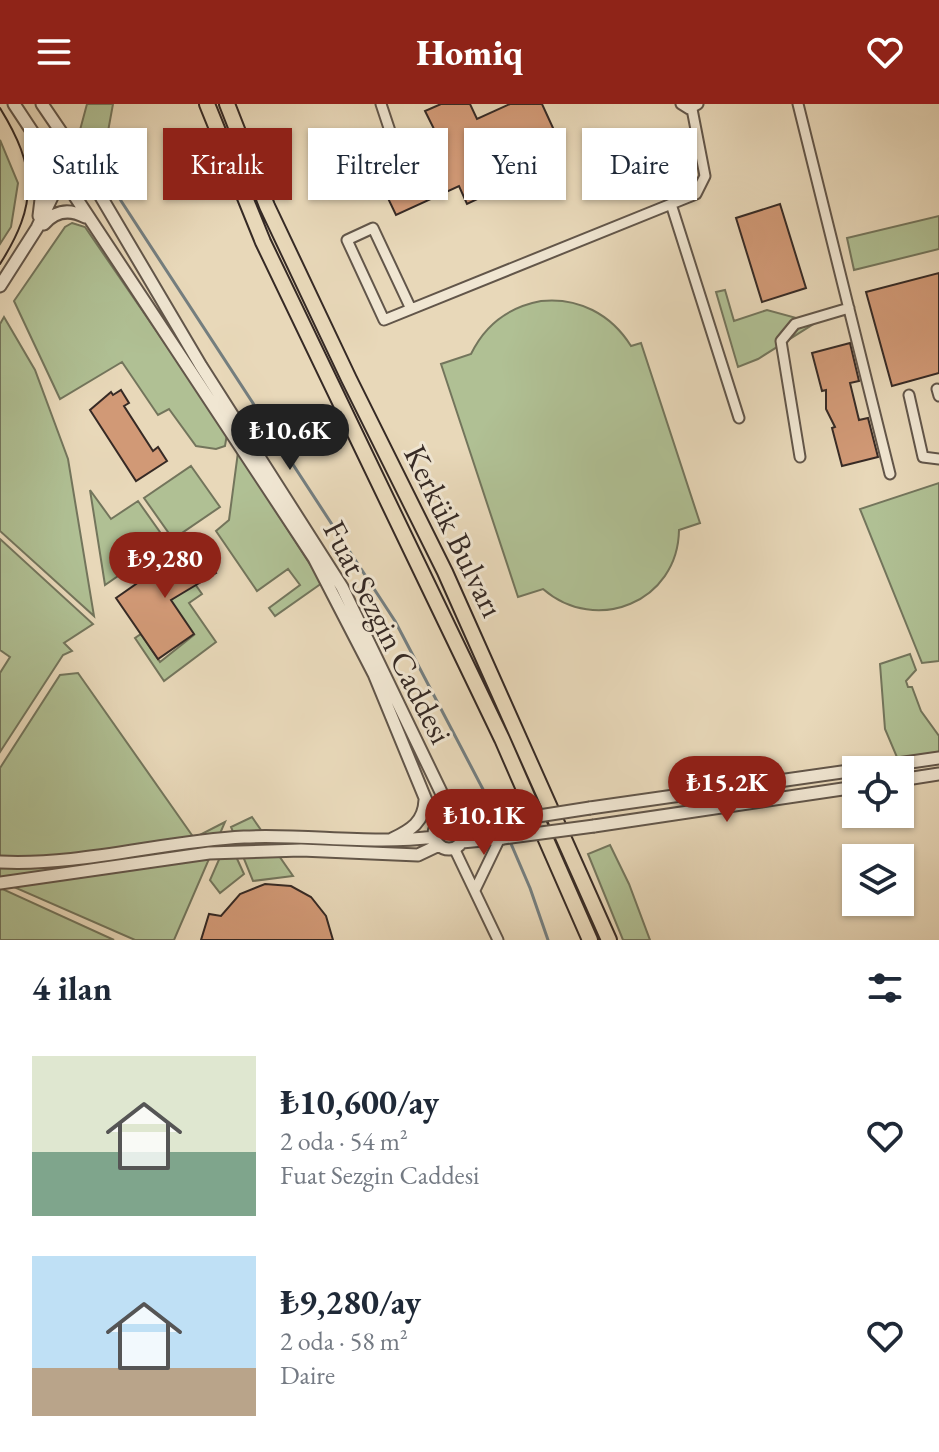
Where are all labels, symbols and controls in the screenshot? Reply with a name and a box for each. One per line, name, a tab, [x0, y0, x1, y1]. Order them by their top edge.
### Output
text: Homiq	[416, 29, 523, 76]
icon: menu	[32, 30, 76, 74]
icon: heart	[863, 30, 907, 74]
chip: Satılık	[24, 128, 147, 200]
chip: Kiralık	[163, 128, 292, 200]
chip: Filtreler	[308, 128, 448, 200]
chip: Yeni	[464, 128, 566, 200]
chip: Daire	[582, 128, 697, 200]
pin: ₺10.6K	[225, 404, 355, 472]
text: ₺10.6K	[249, 413, 331, 447]
street label: Kerkük Bulvarı	[394, 438, 514, 624]
street label: Fuat Sezgin Caddesi	[314, 513, 463, 751]
pin: ₺9,280	[100, 532, 230, 600]
text: ₺9,280	[127, 541, 203, 575]
pin: ₺15.2K	[662, 756, 792, 824]
map controls	[842, 756, 914, 916]
button: locate	[842, 756, 914, 828]
text: ₺15.2K	[686, 765, 768, 799]
pin: ₺10.1K	[419, 789, 549, 857]
text: ₺10.1K	[443, 798, 525, 832]
button: layers	[842, 844, 914, 916]
text: 4 ilan	[32, 966, 112, 1010]
icon: filters	[863, 966, 907, 1010]
text: ₺10,600/ay	[280, 1080, 439, 1124]
icon: home	[96, 1088, 192, 1184]
icon: heart	[863, 1114, 907, 1158]
text: 2 oda · 54 m²	[280, 1124, 408, 1158]
text: Fuat Sezgin Caddesi	[280, 1158, 479, 1192]
text: ₺9,280/ay	[280, 1280, 421, 1324]
icon: home	[96, 1288, 192, 1384]
icon: heart	[863, 1314, 907, 1358]
text: 2 oda · 58 m²	[280, 1324, 408, 1358]
text: Daire	[280, 1358, 335, 1392]

